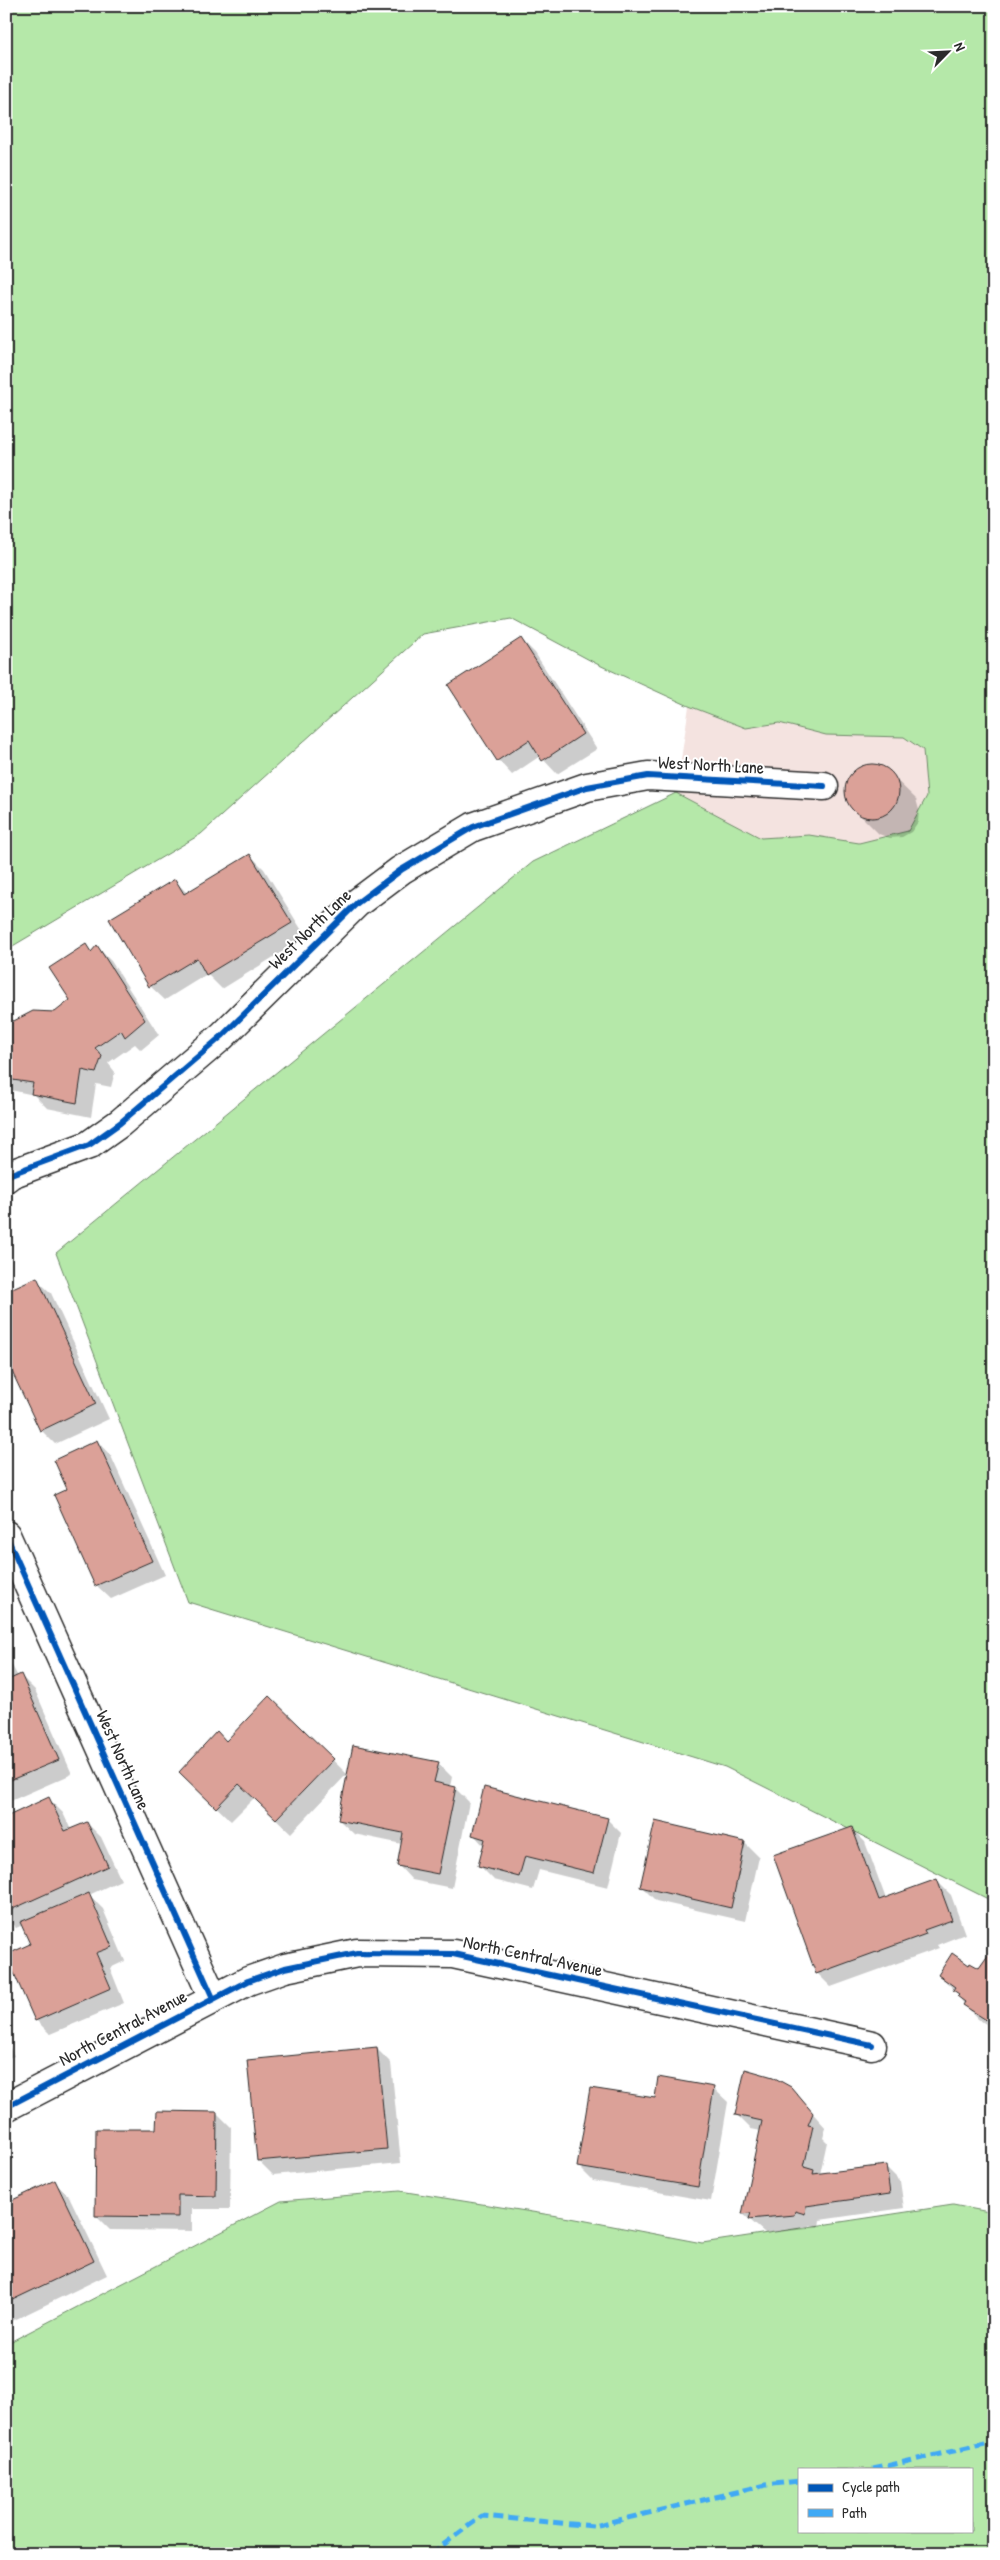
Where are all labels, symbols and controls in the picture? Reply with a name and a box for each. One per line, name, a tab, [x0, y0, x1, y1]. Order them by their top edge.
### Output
north arrow	[922, 28, 972, 78]
text: N	[950, 39, 971, 54]
street label: West North Lane	[657, 749, 765, 780]
street label: West North Lane	[263, 883, 357, 975]
street label: West North Lane	[90, 1706, 156, 1813]
street label: North Central Avenue	[461, 1929, 605, 1982]
street label: North Central Avenue	[54, 1983, 191, 2072]
legend	[798, 2468, 972, 2532]
text: Cycle path	[842, 2476, 900, 2497]
text: Path	[842, 2502, 867, 2523]

